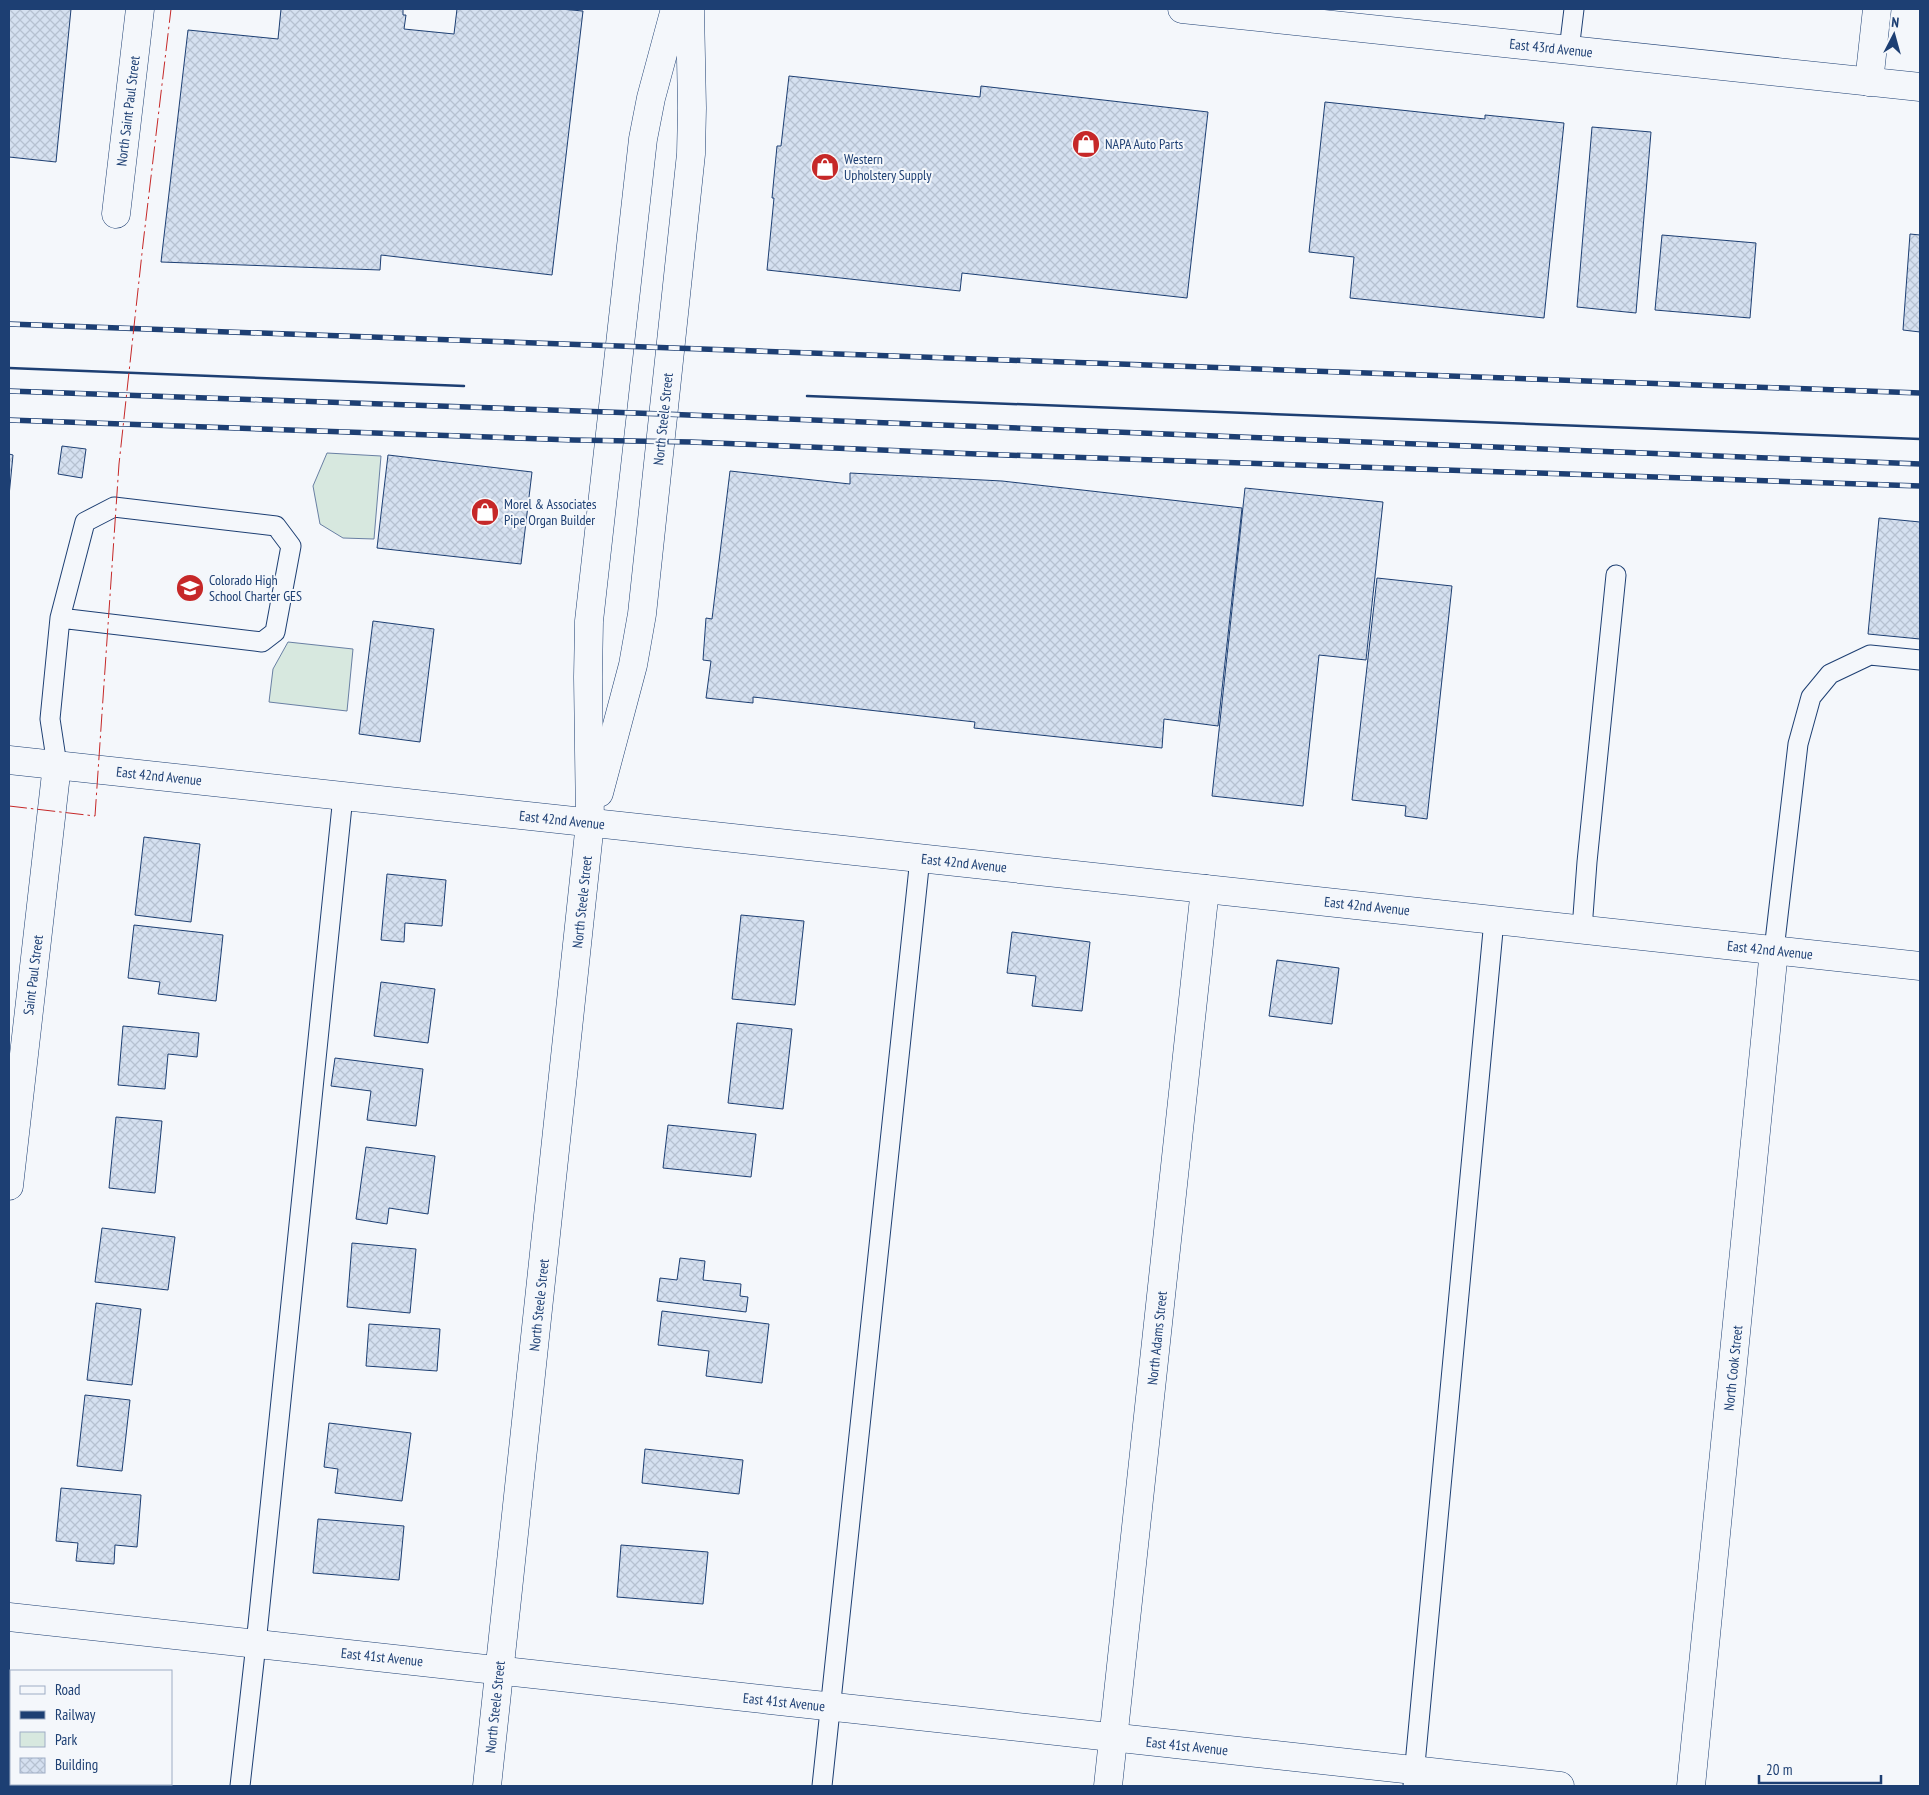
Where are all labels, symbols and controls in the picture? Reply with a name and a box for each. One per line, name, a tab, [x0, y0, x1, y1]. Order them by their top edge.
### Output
north arrow	[1869, 10, 1919, 60]
text: N	[1891, 13, 1900, 31]
street label: East 43rd Avenue	[1508, 35, 1594, 61]
street label: North Saint Paul Street	[112, 55, 144, 167]
shop icon: NAPA Auto Parts	[1071, 129, 1101, 159]
place label: NAPA Auto Parts	[1105, 135, 1183, 153]
place label: Western Upholstery Supply	[844, 150, 932, 184]
shop icon: Western Upholstery Supply	[810, 152, 840, 182]
street label: North Steele Street	[649, 372, 677, 466]
place label: Morel & Associates Pipe Organ Builder	[504, 495, 597, 529]
shop icon: Morel & Associates Pipe Organ Builder	[470, 497, 500, 527]
place label: Colorado High School Charter GES	[209, 571, 302, 605]
school or university icon: Colorado High School Charter GES	[175, 573, 205, 603]
street label: East 42nd Avenue	[115, 763, 203, 789]
street label: East 42nd Avenue	[518, 807, 606, 833]
street label: East 42nd Avenue	[920, 850, 1008, 876]
street label: North Steele Street	[568, 855, 596, 949]
street label: East 42nd Avenue	[1323, 893, 1411, 919]
street label: Saint Paul Street	[19, 934, 47, 1016]
street label: East 42nd Avenue	[1726, 937, 1814, 963]
street label: North Steele Street	[525, 1258, 553, 1352]
street label: North Adams Street	[1143, 1290, 1171, 1386]
street label: North Cook Street	[1720, 1324, 1746, 1412]
street label: East 41st Avenue	[340, 1644, 424, 1670]
street label: North Steele Street	[481, 1660, 509, 1754]
legend	[10, 1670, 172, 1785]
text: Road	[55, 1680, 81, 1699]
street label: East 41st Avenue	[742, 1689, 826, 1715]
text: Railway	[55, 1705, 96, 1724]
text: Park	[55, 1730, 77, 1749]
street label: East 41st Avenue	[1145, 1733, 1229, 1759]
scale bar	[1759, 1752, 1882, 1784]
text: Building	[55, 1755, 98, 1774]
text: 20 m	[1766, 1760, 1792, 1779]

